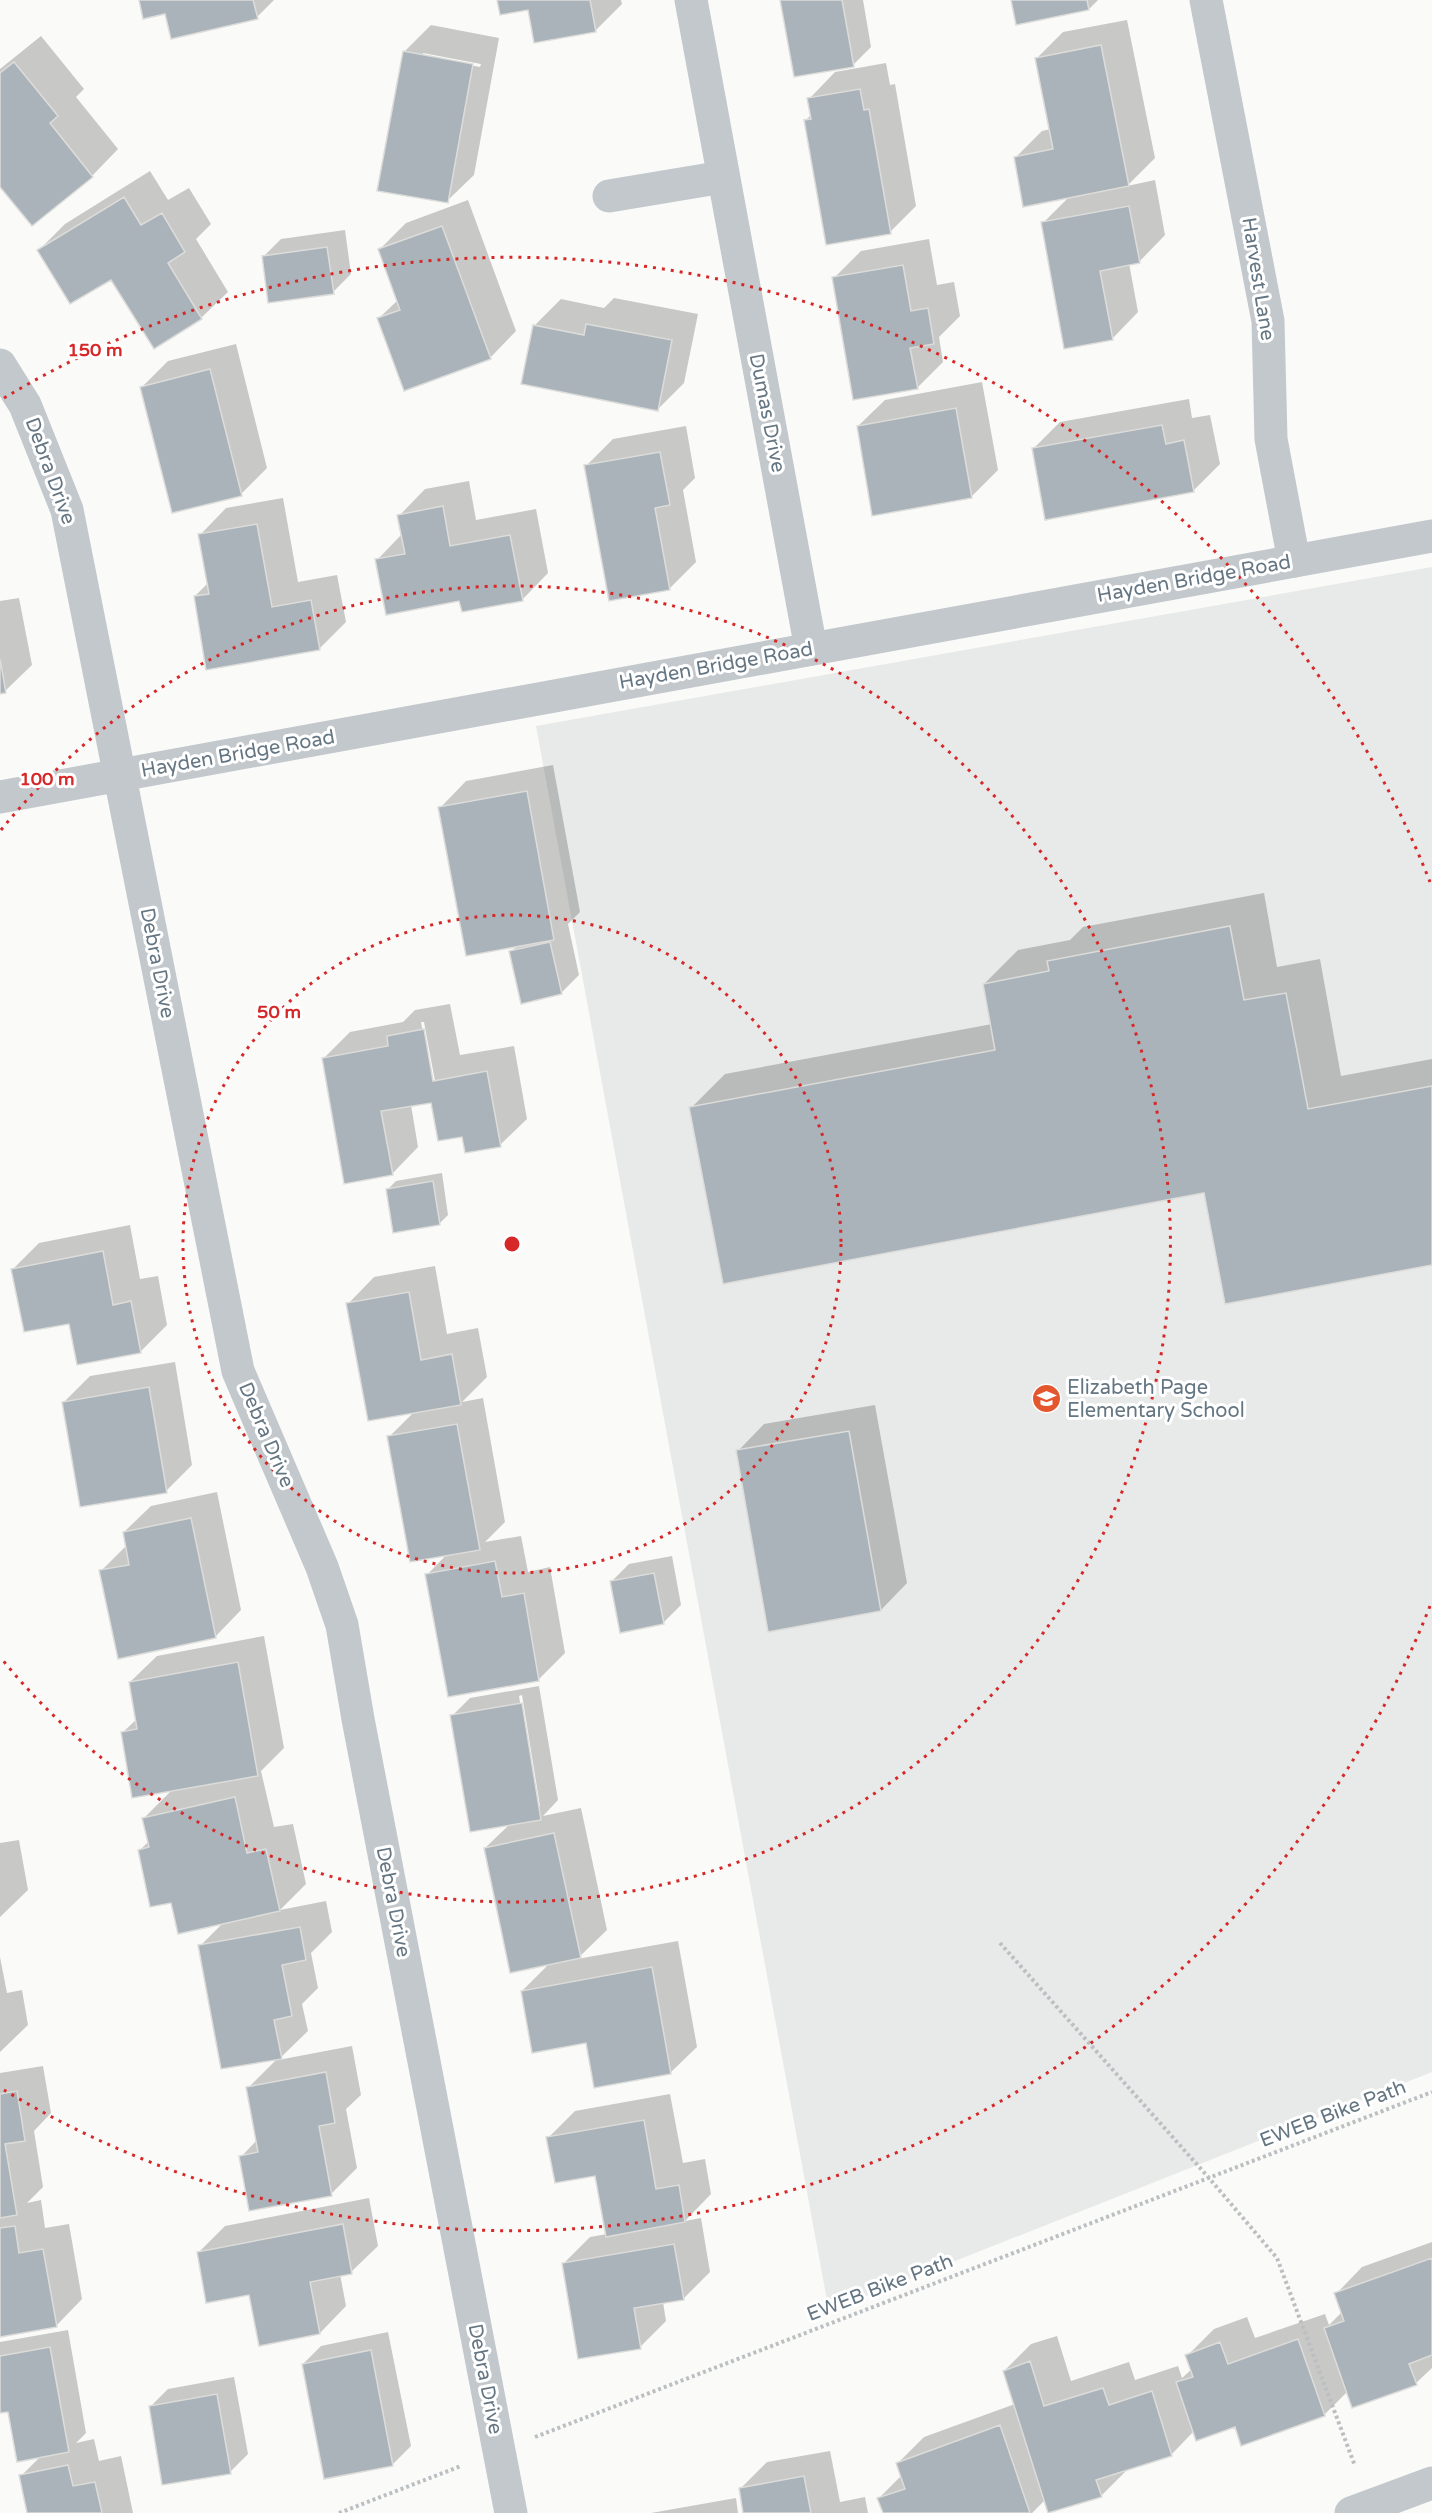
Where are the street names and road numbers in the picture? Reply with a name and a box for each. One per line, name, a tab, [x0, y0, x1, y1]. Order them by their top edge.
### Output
street label: Harvest Lane	[1236, 216, 1280, 342]
street label: Dumas Drive	[744, 351, 790, 475]
street label: Debra Drive	[20, 414, 80, 528]
street label: Hayden Bridge Road	[1095, 550, 1293, 608]
street label: Hayden Bridge Road	[617, 637, 815, 695]
street label: Hayden Bridge Road	[139, 725, 337, 783]
street label: Debra Drive	[135, 906, 179, 1020]
street label: Debra Drive	[233, 1379, 299, 1491]
street label: Debra Drive	[371, 1845, 415, 1959]
street label: EWEB Bike Path	[1257, 2075, 1409, 2153]
street label: EWEB Bike Path	[804, 2249, 956, 2327]
street label: Debra Drive	[463, 2322, 507, 2436]

